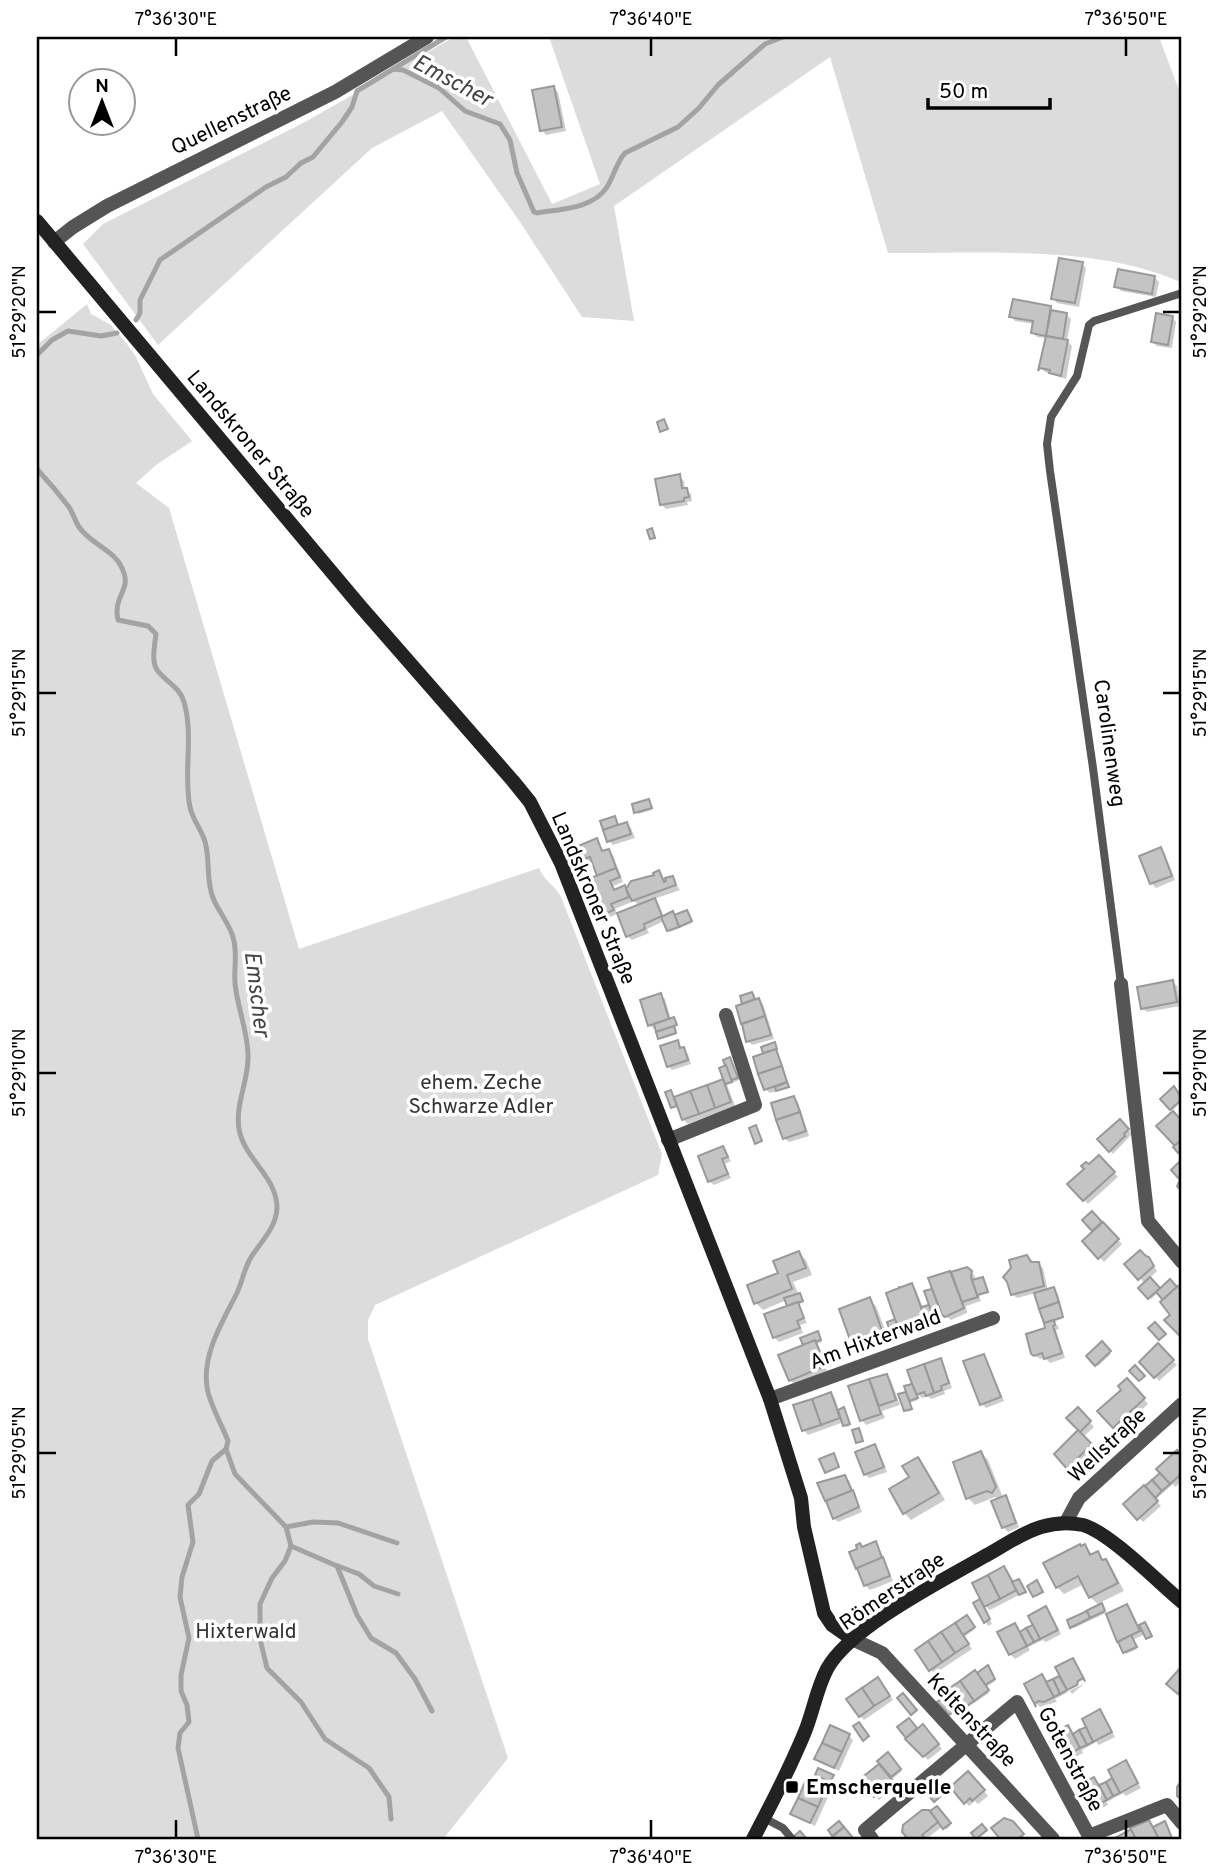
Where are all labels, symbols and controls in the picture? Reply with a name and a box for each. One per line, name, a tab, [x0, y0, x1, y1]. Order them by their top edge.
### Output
text: 7°36'30"E	[135, 9, 217, 32]
text: 7°36'40"E	[610, 9, 692, 32]
text: 7°36'50"E	[1085, 9, 1167, 32]
water label: Emscher	[407, 49, 499, 116]
north arrow	[66, 66, 136, 136]
scale bar	[928, 66, 1051, 110]
text: N	[95, 75, 109, 99]
text: 50 m	[939, 79, 988, 106]
street label: Quellenstraße	[167, 80, 296, 162]
text: 51°29'20"N	[9, 265, 32, 359]
text: 51°29'20"N	[1190, 265, 1213, 359]
street label: Landskroner Straße	[180, 365, 320, 525]
text: 51°29'15"N	[9, 649, 32, 737]
text: 51°29'15"N	[1190, 649, 1213, 737]
street label: Carolinenweg	[1086, 678, 1131, 809]
street label: Landskroner Straße	[544, 808, 641, 989]
water label: Emscher	[236, 950, 275, 1041]
text: 51°29'10"N	[9, 1028, 32, 1118]
text: 51°29'10"N	[1190, 1028, 1213, 1118]
park label: ehem. Zeche Schwarze Adler	[408, 1070, 554, 1121]
street label: Am Hixterwald	[806, 1304, 945, 1377]
street label: Wellstraße	[1063, 1403, 1153, 1489]
text: 51°29'05"N	[9, 1406, 32, 1500]
text: 51°29'05"N	[1190, 1406, 1213, 1500]
street label: Römerstraße	[835, 1547, 951, 1638]
park label: Hixterwald	[195, 1619, 297, 1646]
street label: Keltenstraße	[920, 1668, 1022, 1774]
street label: Gotenstraße	[1031, 1702, 1109, 1817]
place label: Emscherquelle	[806, 1775, 951, 1802]
marker: Emscherquelle	[784, 1779, 800, 1795]
text: 7°36'30"E	[135, 1847, 217, 1870]
text: 7°36'40"E	[610, 1847, 692, 1870]
text: 7°36'50"E	[1085, 1847, 1167, 1870]

